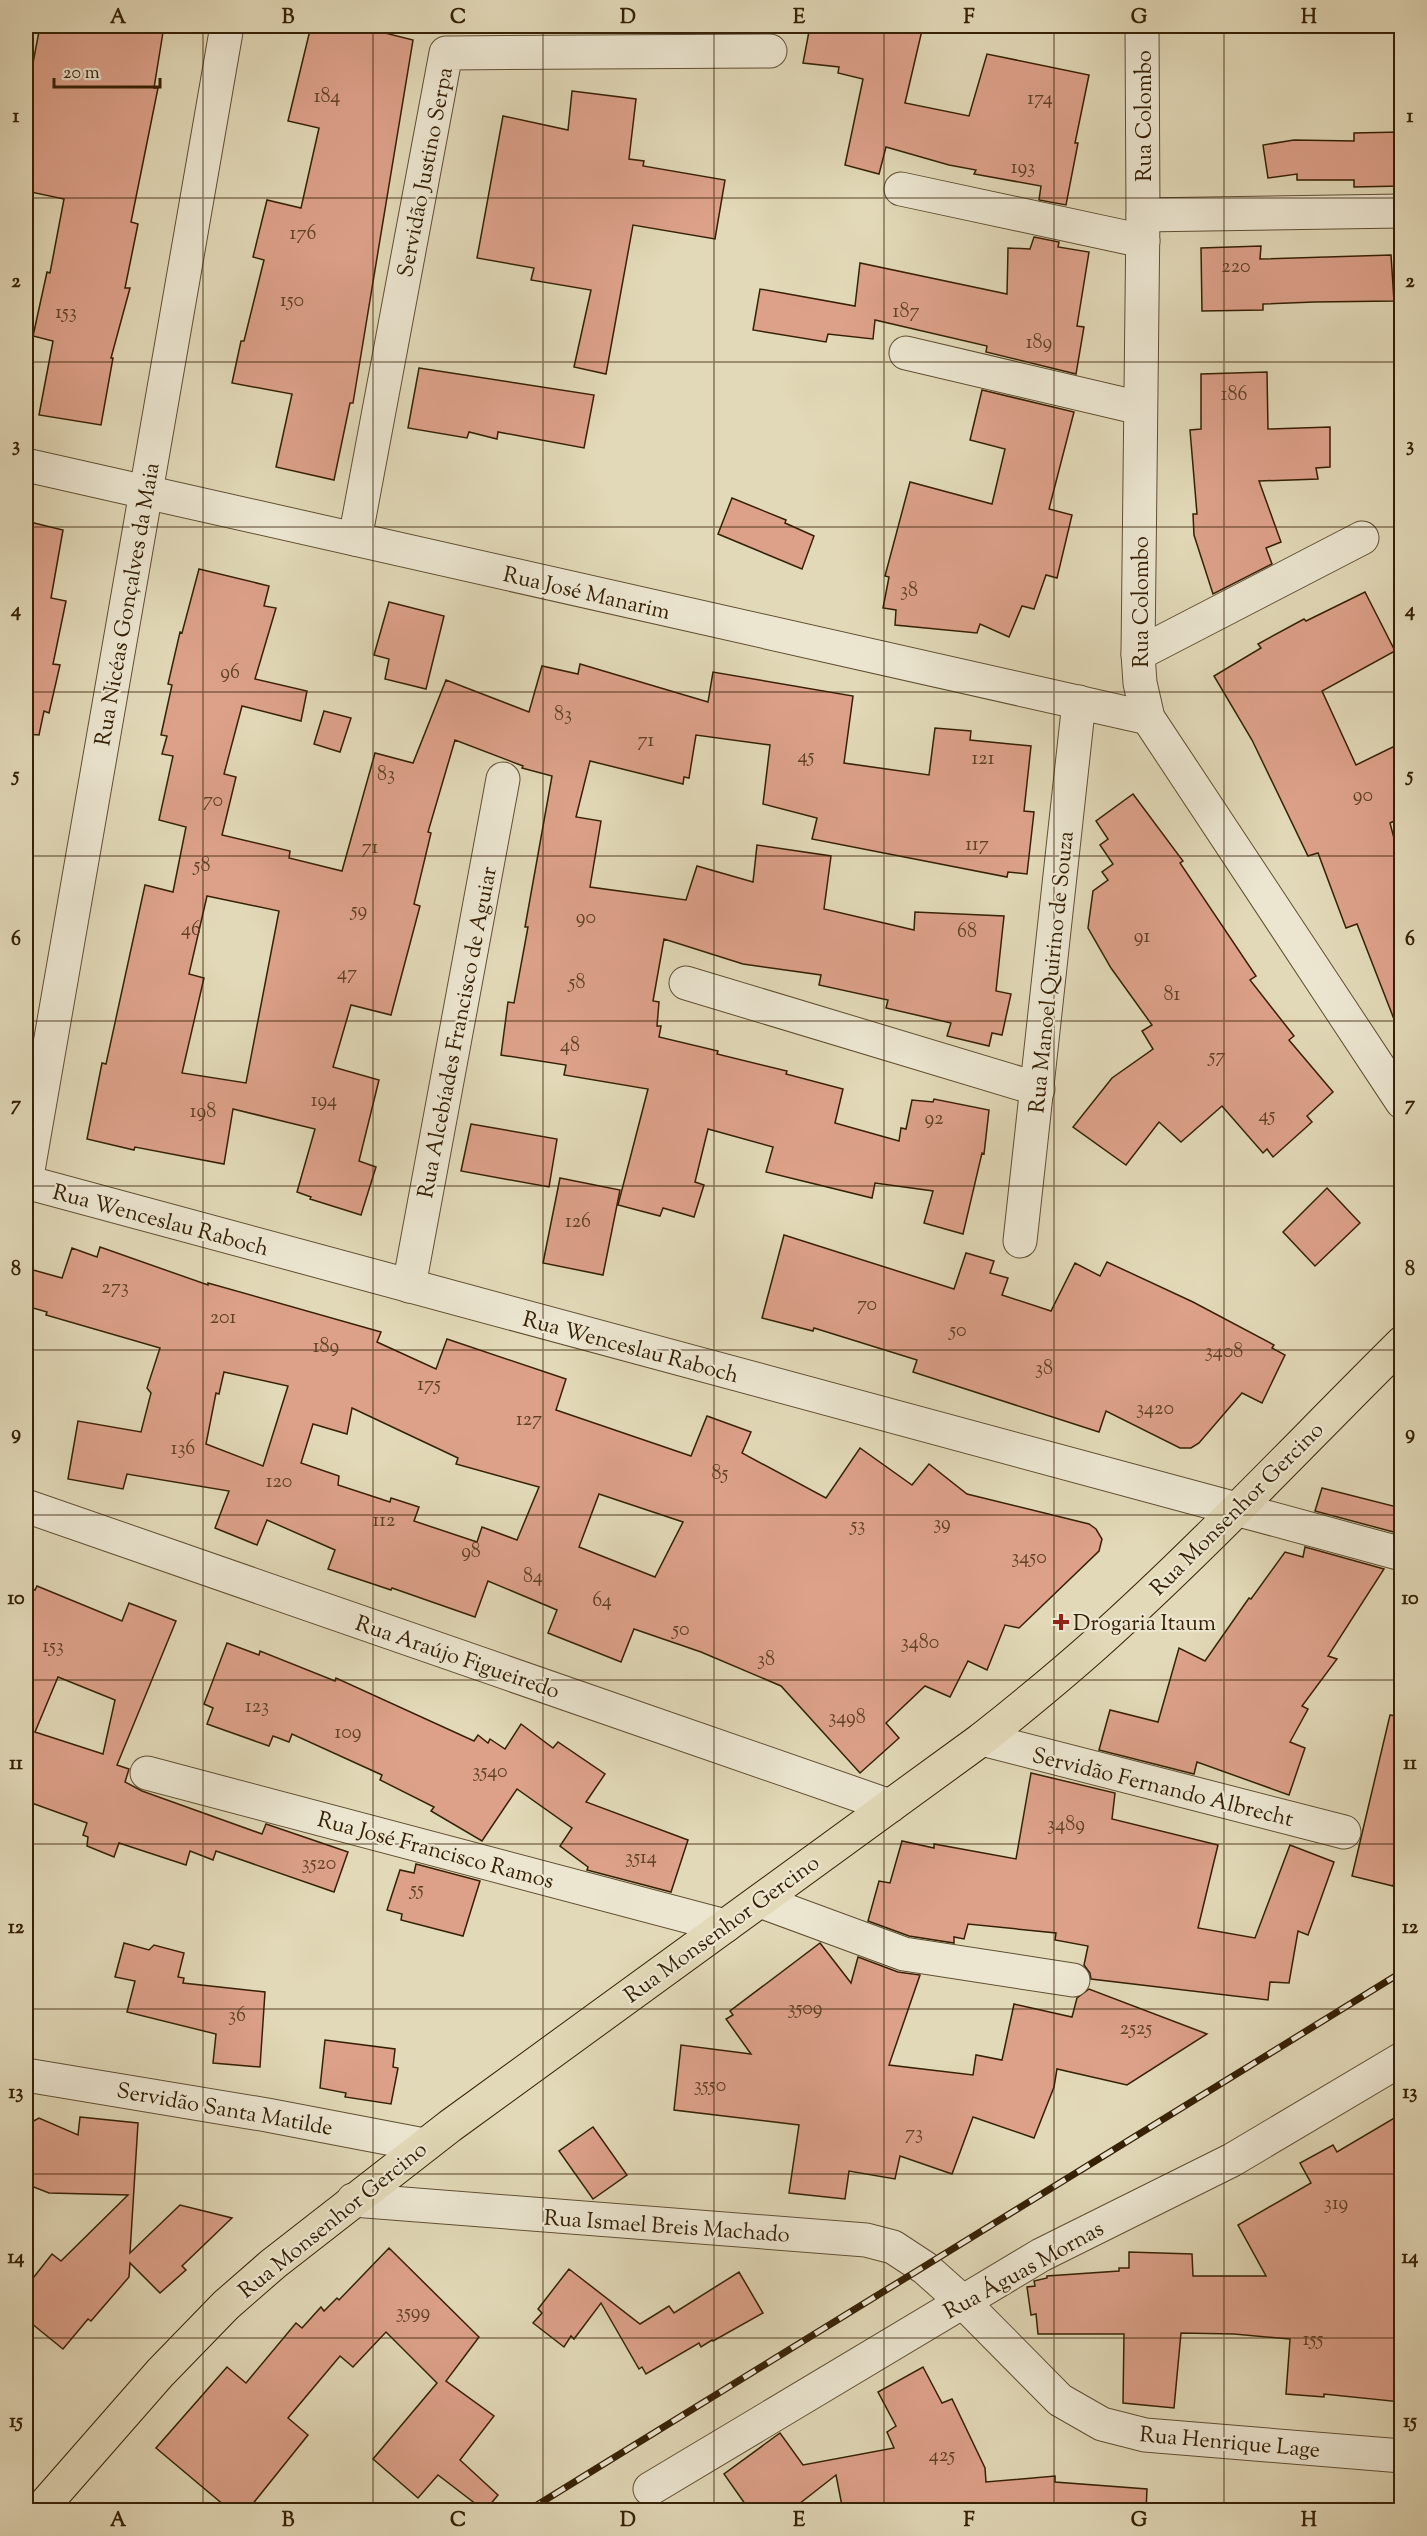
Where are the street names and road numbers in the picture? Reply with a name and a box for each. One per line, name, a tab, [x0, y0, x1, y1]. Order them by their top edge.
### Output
street label: Rua Colombo	[1130, 50, 1162, 182]
street label: Servidão Justino Serpa	[391, 65, 463, 280]
street label: Rua Nicéas Gonçalves da Maia	[88, 460, 170, 749]
street label: Rua Colombo	[1127, 536, 1159, 668]
street label: Rua José Manarim	[500, 560, 673, 630]
street label: Rua Manoel Quirino de Souza	[1022, 830, 1084, 1115]
street label: Rua Alcebíades Francisco de Aguiar	[411, 864, 507, 1201]
street label: Rua Wenceslau Raboch	[49, 1178, 272, 1266]
street label: Rua Wenceslau Raboch	[519, 1305, 742, 1393]
street label: Rua Monsenhor Gercino	[1144, 1416, 1332, 1604]
street label: Rua Araújo Figueiredo	[351, 1609, 564, 1709]
street label: Servidão Fernando Albrecht	[1028, 1741, 1297, 1837]
street label: Rua José Francisco Ramos	[313, 1805, 557, 1899]
street label: Rua Monsenhor Gercino	[618, 1849, 827, 2012]
street label: Servidão Santa Matilde	[114, 2076, 335, 2146]
street label: Rua Monsenhor Gercino	[233, 2135, 435, 2308]
street label: Rua Ismael Breis Machado	[543, 2203, 791, 2253]
street label: Rua Águas Mornas	[938, 2213, 1110, 2329]
street label: Rua Henrique Lage	[1138, 2420, 1321, 2468]

